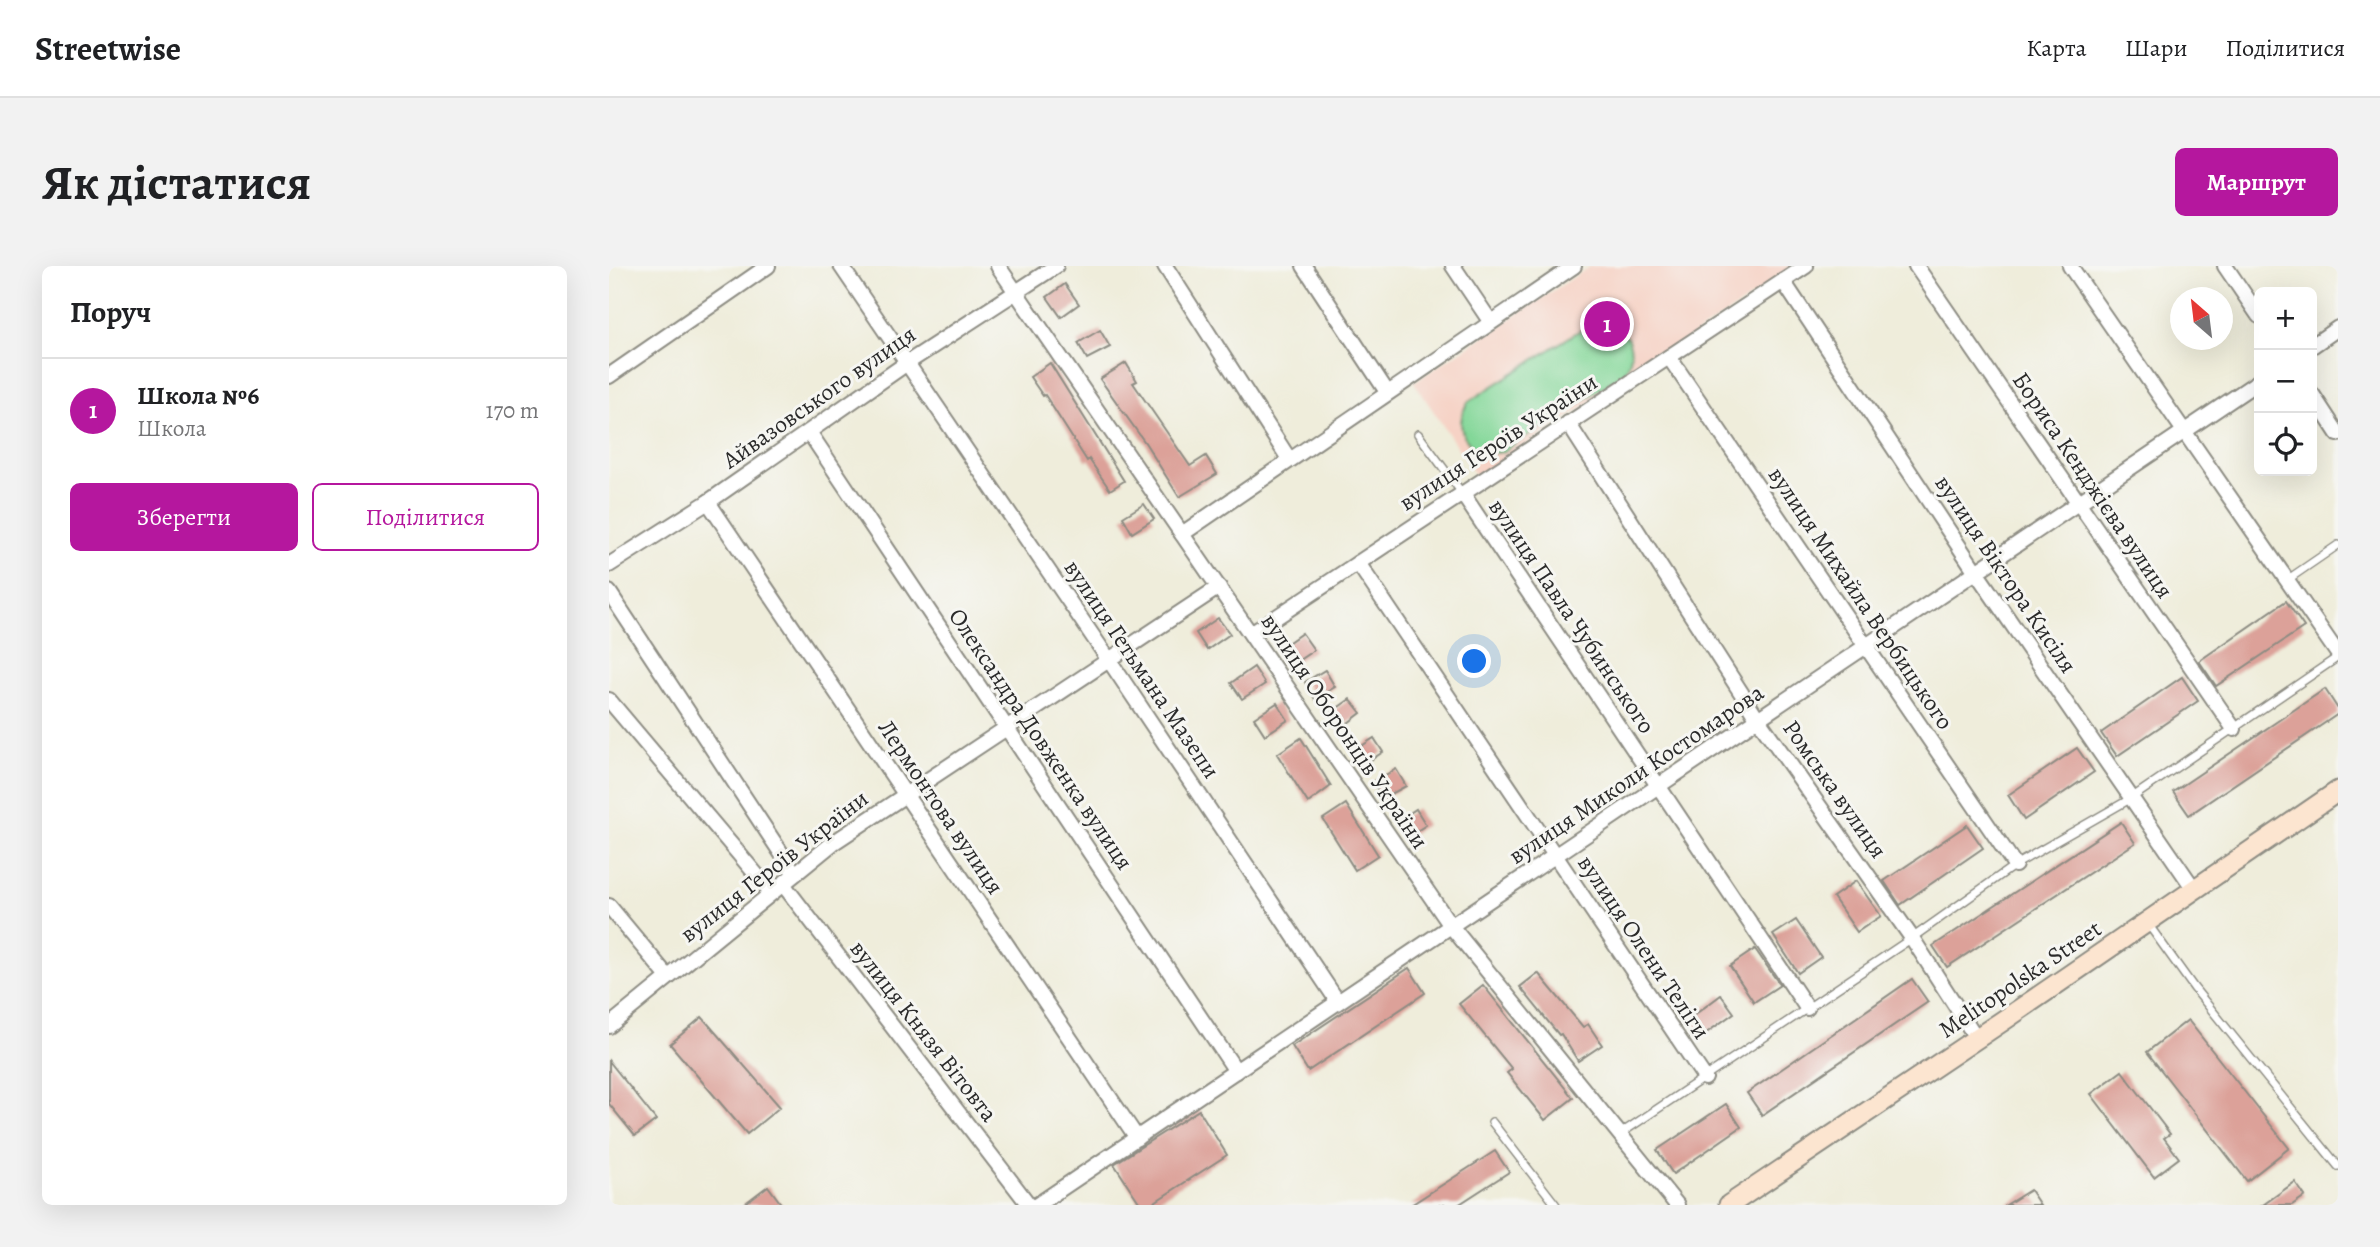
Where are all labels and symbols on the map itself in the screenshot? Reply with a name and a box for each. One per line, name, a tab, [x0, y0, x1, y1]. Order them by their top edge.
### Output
north arrow	[2170, 287, 2233, 350]
pin: 1	[1584, 298, 1630, 350]
street label: Айвазовського вулиця	[715, 318, 922, 476]
street label: вулиця Героїв України	[1393, 366, 1603, 518]
street label: Бориса Кенджієва вулиця	[2005, 366, 2181, 604]
street label: вулиця Михайла Вербицького	[1761, 460, 1961, 736]
street label: вулиця Віктора Кисіля	[1928, 469, 2084, 679]
street label: вулиця Павла Чубинського	[1481, 492, 1663, 740]
street label: вулиця Гетьмана Мазепи	[1057, 553, 1227, 785]
street label: Олександра Довженка вулиця	[941, 602, 1141, 876]
street label: вулиця Оборонців України	[1254, 607, 1436, 855]
your location	[1457, 644, 1491, 678]
street label: вулиця Миколи Костомарова	[1502, 676, 1770, 872]
street label: Лермонтова вулиця	[871, 713, 1011, 901]
street label: Ромська вулиця	[1775, 713, 1895, 865]
street label: вулиця Героїв України	[673, 782, 875, 950]
street label: вулиця Олени Теліги	[1570, 849, 1718, 1045]
street label: Melitopolska Street	[1932, 913, 2108, 1045]
street label: вулиця Князя Вітовта	[843, 934, 1005, 1128]

